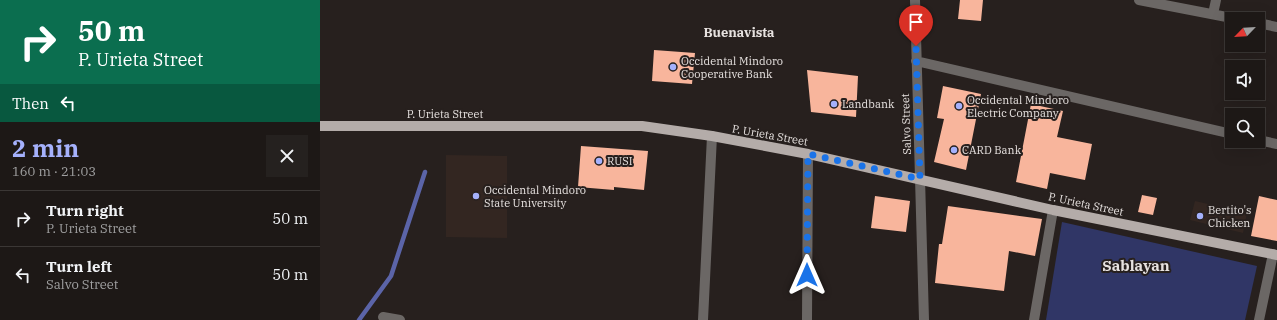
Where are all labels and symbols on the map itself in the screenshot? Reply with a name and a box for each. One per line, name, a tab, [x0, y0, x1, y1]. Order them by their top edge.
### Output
pin	[899, 5, 933, 46]
north arrow	[1225, 12, 1265, 52]
district label: Buenavista	[703, 24, 775, 41]
place label: Occidental Mindoro Cooperative Bank	[681, 54, 783, 81]
marker: Occidental Mindoro Cooperative Bank	[668, 62, 678, 72]
street label: Salvo Street	[898, 93, 914, 155]
place label: Occidental Mindoro Electric Company	[967, 93, 1069, 120]
place label: Landbank	[842, 97, 895, 111]
marker: Landbank	[829, 99, 839, 109]
marker: Occidental Mindoro Electric Company	[954, 101, 964, 111]
street label: P. Urieta Street	[407, 107, 483, 121]
street label: P. Urieta Street	[731, 121, 809, 149]
place label: CARD Bank	[962, 143, 1022, 157]
marker: CARD Bank	[949, 145, 959, 155]
place label: RUSI	[607, 154, 633, 168]
marker: RUSI	[594, 156, 604, 166]
place label: Occidental Mindoro State University	[484, 183, 586, 210]
street label: P. Urieta Street	[1047, 189, 1125, 219]
marker: Occidental Mindoro State University	[471, 191, 481, 201]
place label: Bertito's Chicken	[1208, 203, 1251, 230]
marker: Bertito's Chicken	[1195, 211, 1205, 221]
position arrow	[786, 254, 828, 296]
district label: Sablayan	[1102, 256, 1170, 275]

